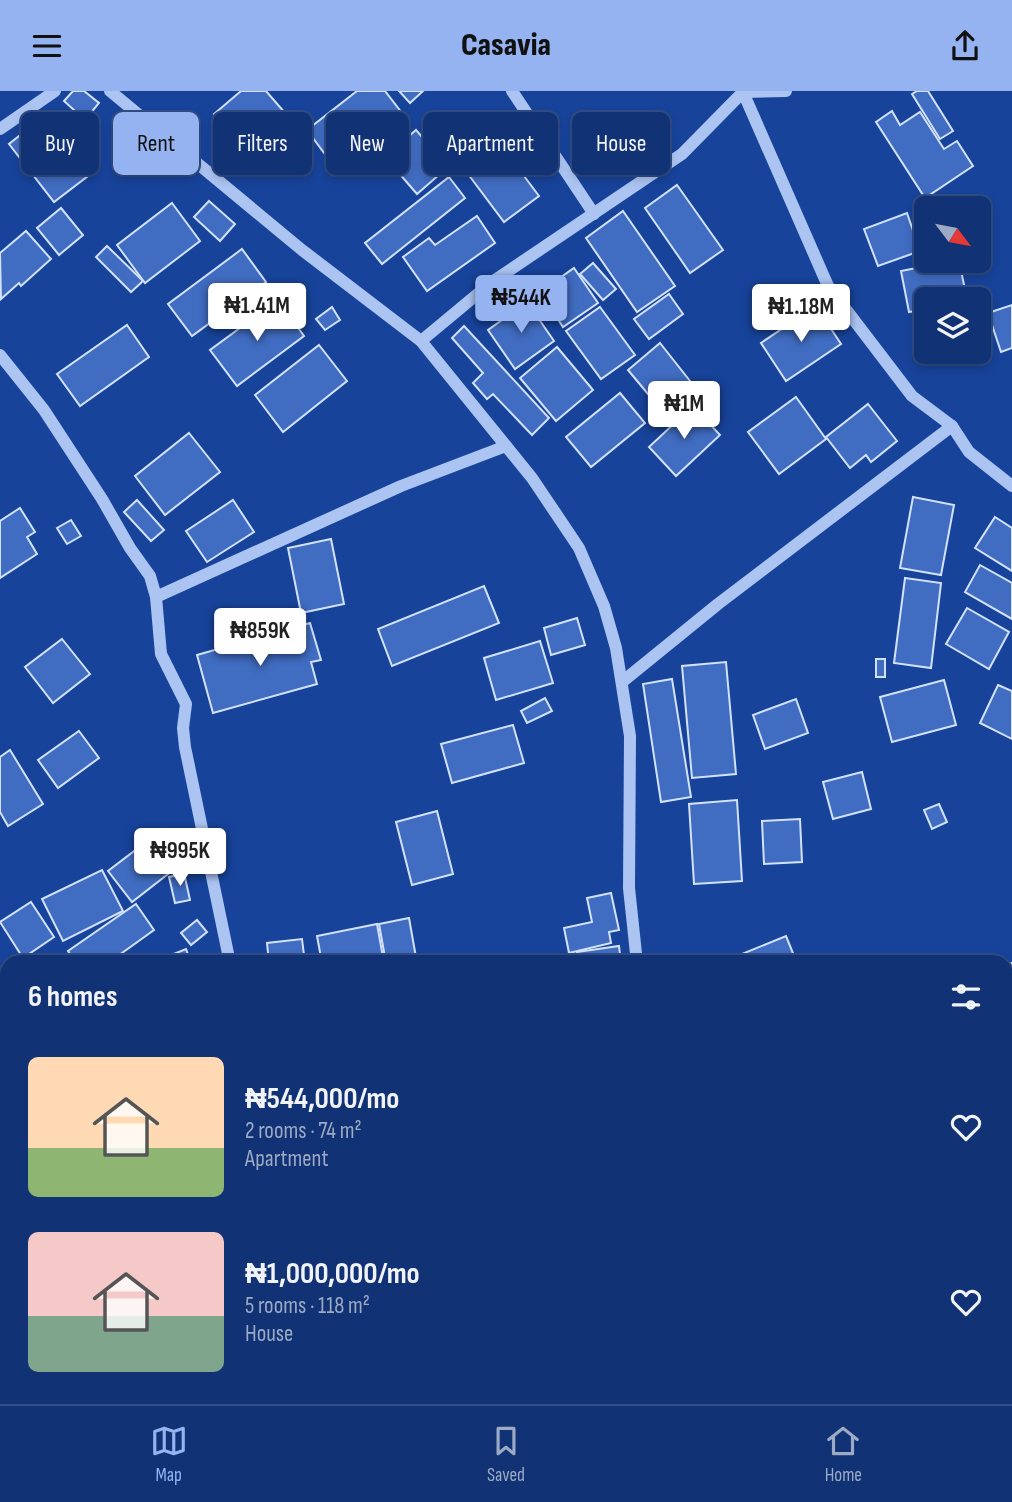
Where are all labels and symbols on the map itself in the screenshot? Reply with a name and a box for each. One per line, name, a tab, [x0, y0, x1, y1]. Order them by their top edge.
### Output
north arrow	[914, 196, 990, 273]
pin: ₦544K	[472, 275, 570, 335]
pin: ₦1.41M	[200, 283, 314, 343]
pin: ₦1.18M	[744, 285, 858, 344]
pin: ₦1M	[650, 381, 718, 441]
pin: ₦859K	[211, 609, 309, 668]
pin: ₦995K	[131, 829, 229, 888]

